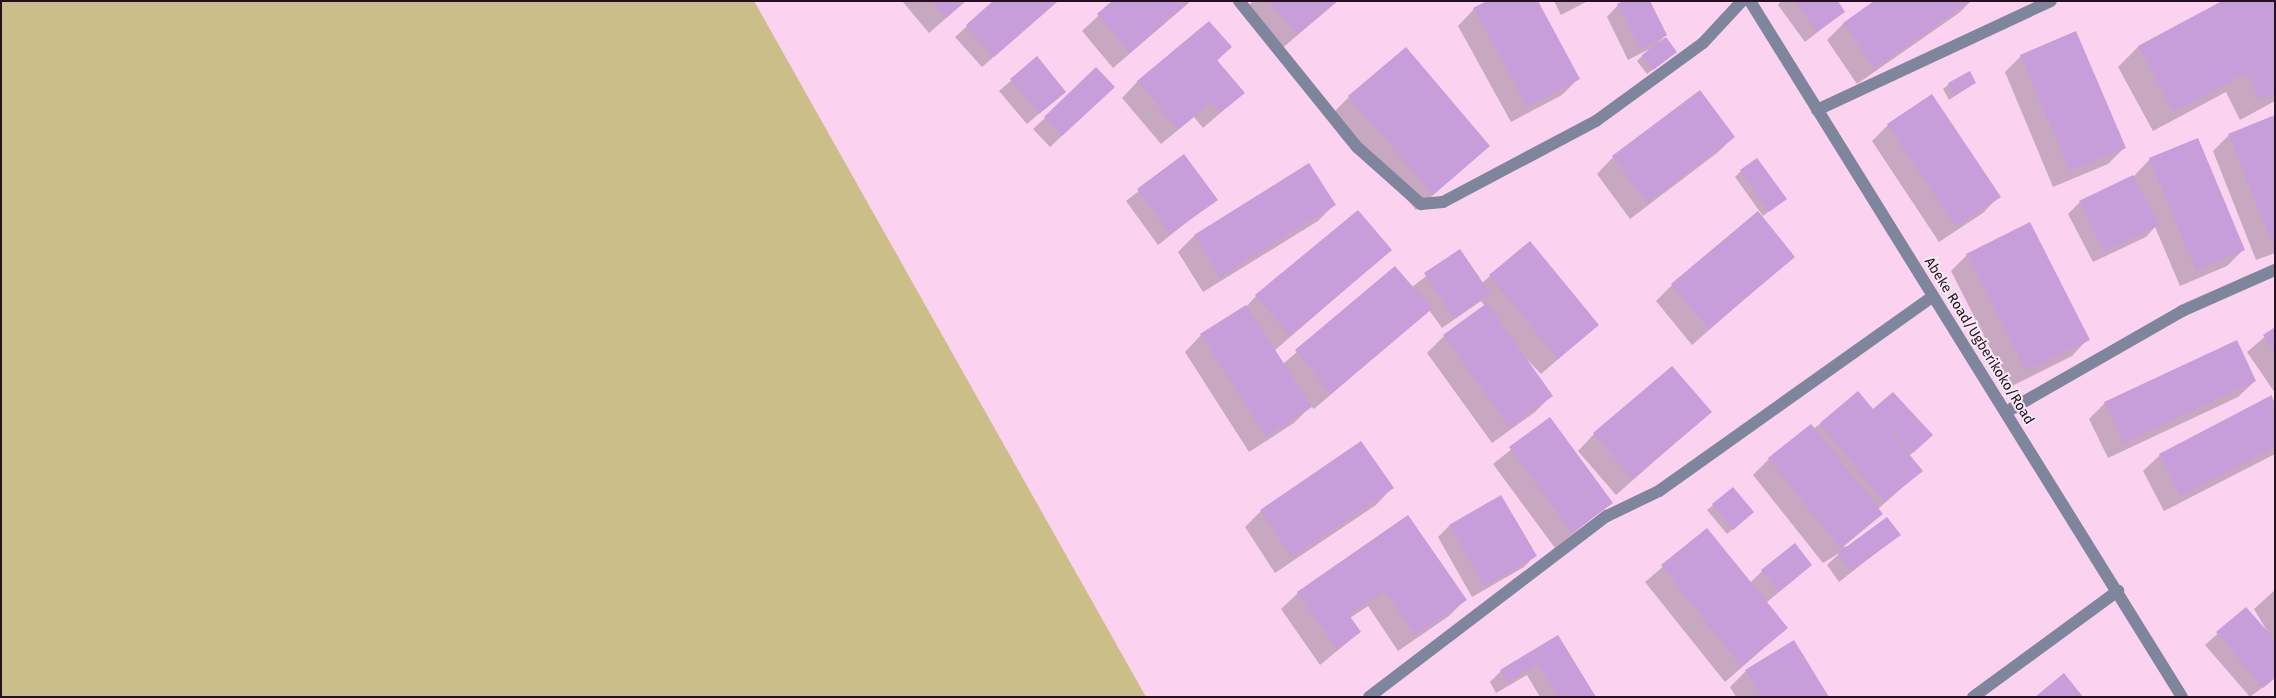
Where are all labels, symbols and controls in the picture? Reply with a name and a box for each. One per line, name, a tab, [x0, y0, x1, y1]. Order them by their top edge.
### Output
street label: Abeke Road/Ugberikoko/Road	[1921, 254, 2037, 428]

